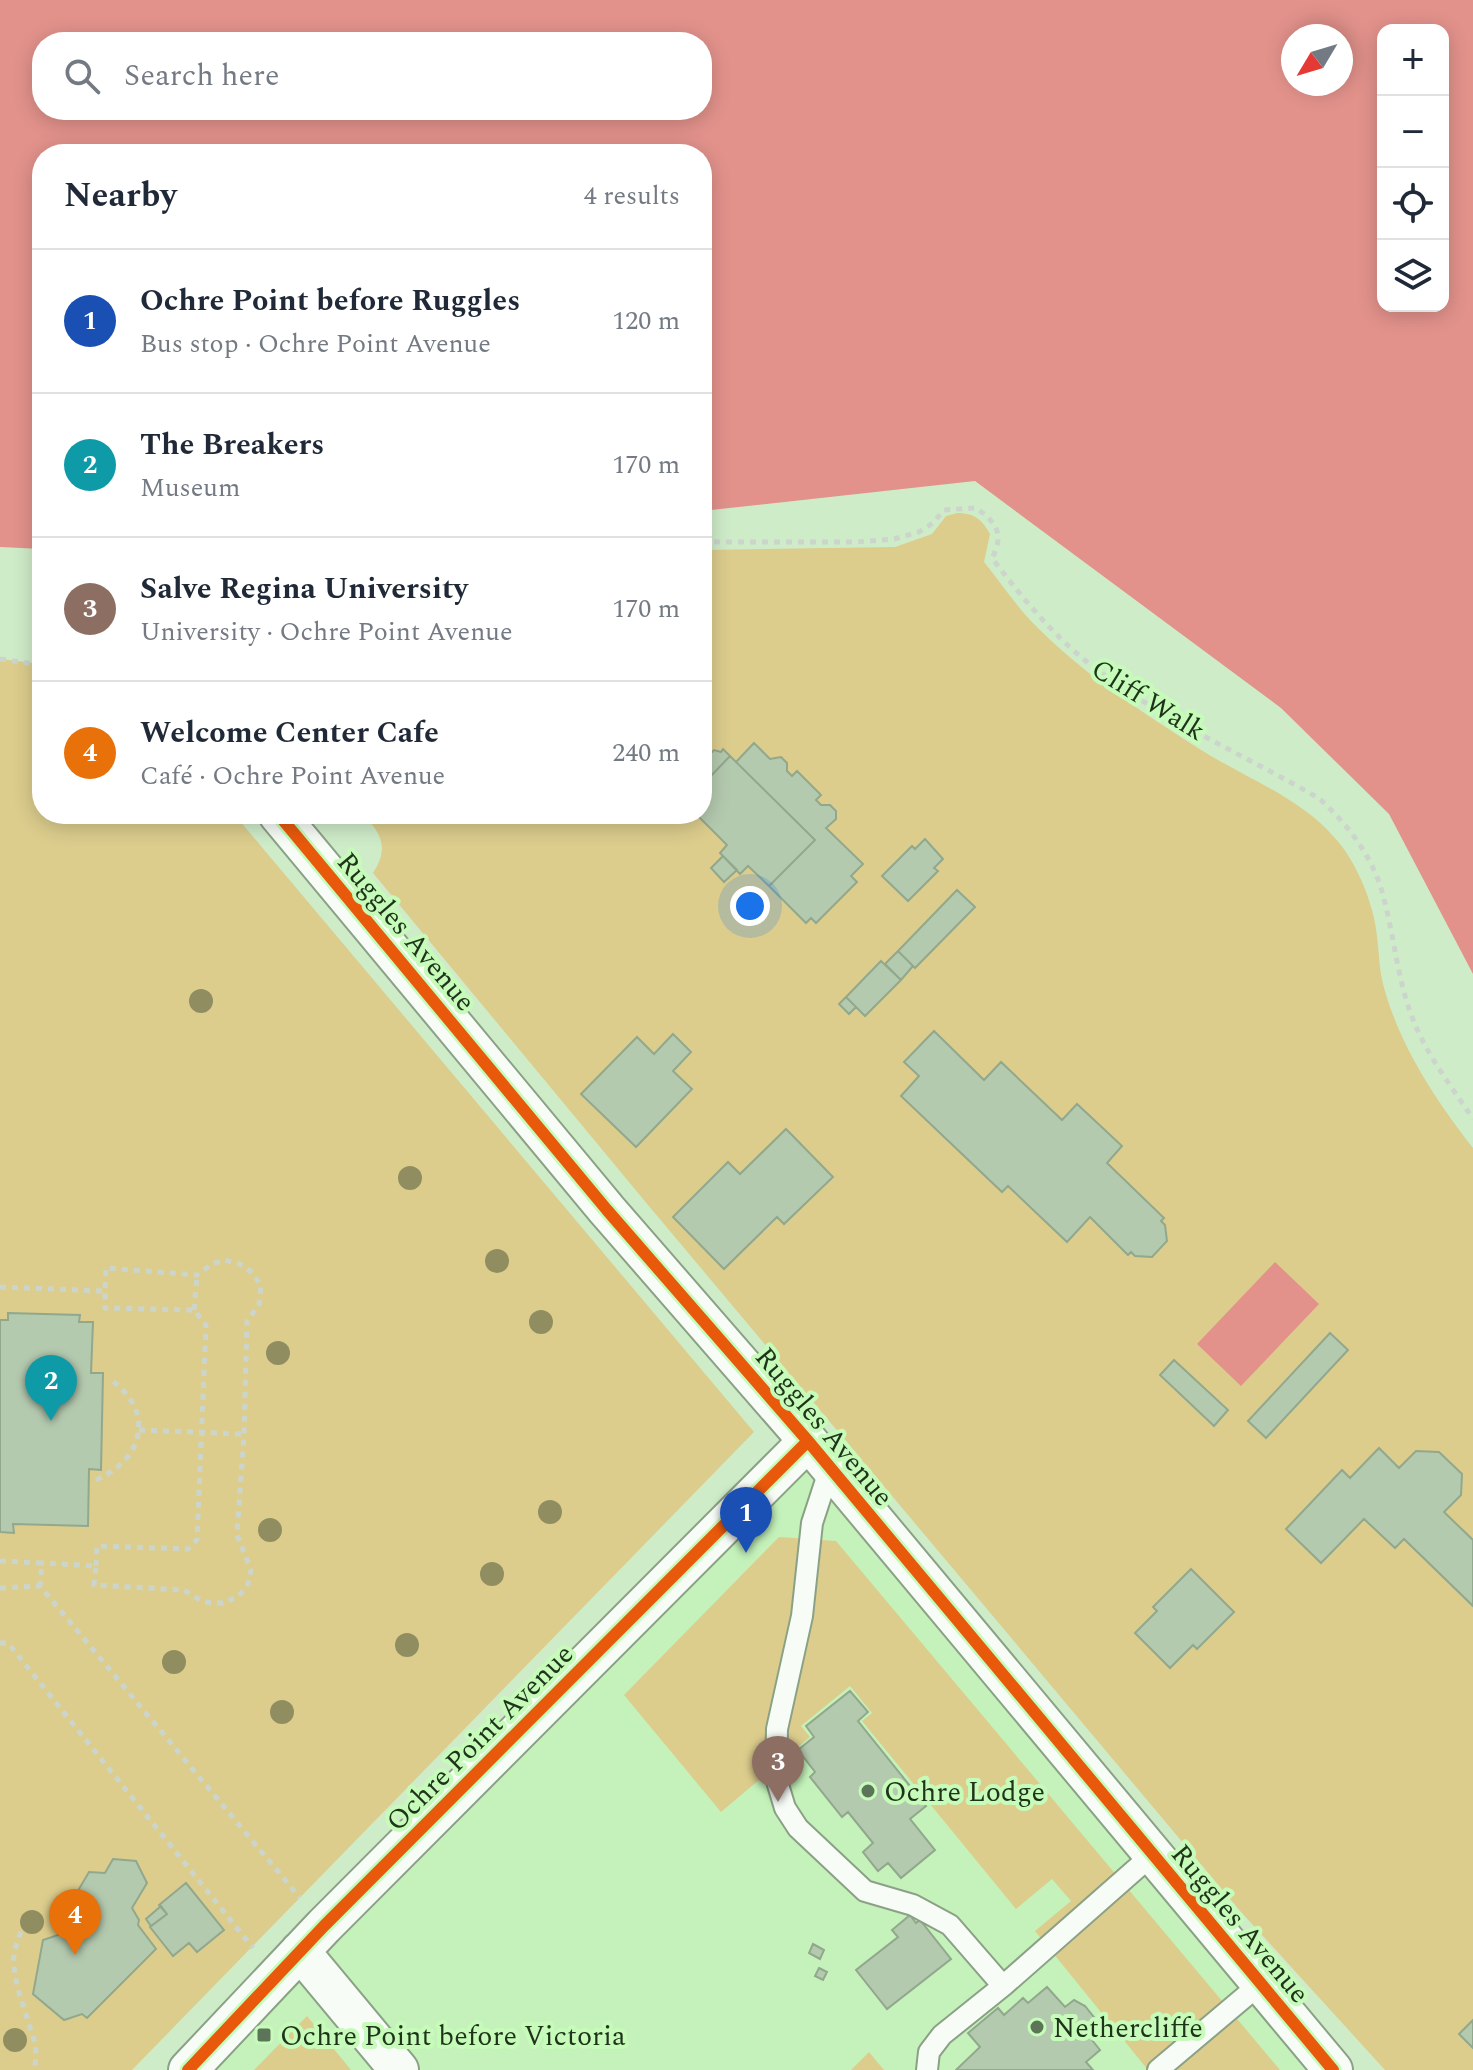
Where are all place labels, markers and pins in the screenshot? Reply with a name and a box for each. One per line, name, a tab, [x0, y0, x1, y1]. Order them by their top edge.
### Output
pin: 2	[25, 1355, 77, 1421]
pin: 1	[720, 1487, 772, 1553]
pin: 3	[752, 1736, 804, 1802]
place label: Ochre Lodge	[884, 1771, 1045, 1814]
marker: Ochre Lodge	[859, 1782, 877, 1800]
pin: 4	[49, 1889, 101, 1955]
place label: Nethercliffe	[1053, 2007, 1203, 2050]
place label: Ochre Point before Victoria	[280, 2015, 626, 2058]
marker: Nethercliffe	[1028, 2018, 1046, 2036]
marker: Ochre Point before Victoria	[255, 2026, 273, 2044]

